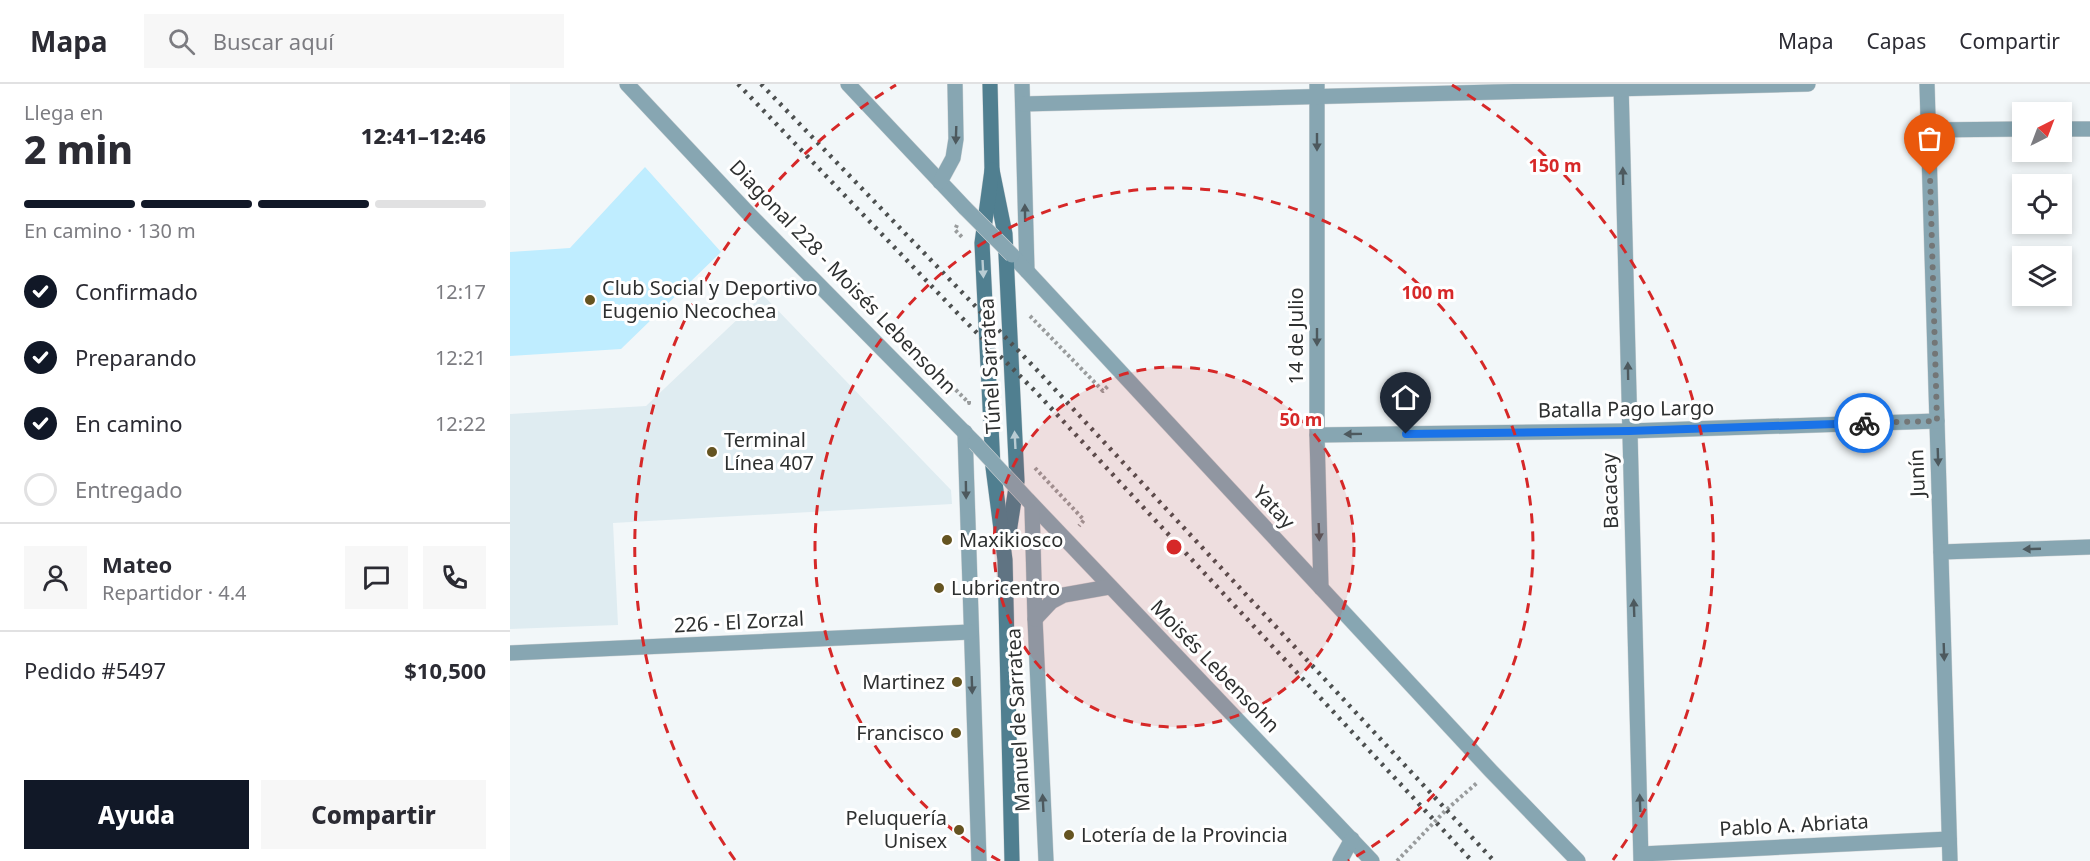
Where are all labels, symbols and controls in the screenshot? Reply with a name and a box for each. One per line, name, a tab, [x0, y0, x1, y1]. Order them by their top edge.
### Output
search box	[144, 14, 564, 68]
text: Mapa	[30, 22, 108, 60]
icon: search	[165, 25, 198, 58]
text: Buscar aquí	[213, 26, 334, 56]
text: Mapa	[1778, 27, 1834, 55]
text: Capas	[1867, 27, 1926, 55]
text: Compartir	[1959, 27, 2060, 55]
text: Llega en	[24, 99, 103, 126]
north arrow	[2012, 102, 2072, 162]
map controls	[2012, 102, 2072, 306]
pin	[1904, 113, 1955, 175]
text: 12:41–12:46	[361, 120, 486, 150]
text: 2 min	[24, 122, 133, 175]
icon: bag	[1913, 122, 1946, 155]
one-way arrow	[951, 126, 960, 145]
one-way arrow	[1312, 133, 1322, 152]
text: 150 m	[1528, 153, 1582, 177]
street label: Diagonal 228 - Moisés Lebensohn	[724, 154, 963, 400]
one-way arrow	[1619, 166, 1628, 185]
button: locate	[2012, 174, 2072, 234]
one-way arrow	[1021, 203, 1030, 222]
text: En camino · 130 m	[24, 217, 196, 244]
button: layers	[2012, 246, 2072, 306]
one-way arrow	[978, 260, 988, 279]
place label: Club Social y Deportivo Eugenio Necochea	[602, 274, 818, 324]
icon: check	[24, 275, 57, 308]
text: Confirmado	[75, 276, 198, 306]
text: 12:17	[435, 278, 486, 305]
text: 100 m	[1401, 280, 1455, 304]
street label: 14 de Julio	[1282, 287, 1309, 385]
marker: Club Social y Deportivo Eugenio Necochea	[583, 293, 597, 307]
street label: Túnel Sarratea	[972, 298, 1007, 435]
one-way arrow	[1312, 328, 1322, 347]
icon: check	[24, 341, 57, 374]
text: Preparando	[75, 342, 197, 372]
text: 12:21	[435, 344, 486, 371]
one-way arrow	[1623, 361, 1632, 380]
pin	[1380, 372, 1431, 434]
icon: home	[1389, 381, 1422, 414]
street label: Batalla Pago Largo	[1538, 393, 1714, 424]
courier	[1834, 393, 1894, 453]
icon: check	[24, 407, 57, 440]
text: 50 m	[1280, 407, 1322, 431]
icon: bike	[1848, 407, 1881, 440]
text: En camino	[75, 408, 183, 438]
text: 12:22	[435, 410, 486, 437]
place label: Terminal Línea 407	[724, 426, 814, 476]
one-way arrow	[1344, 429, 1363, 439]
one-way arrow	[1010, 430, 1019, 449]
marker: Terminal Línea 407	[705, 445, 719, 459]
one-way arrow	[1933, 448, 1942, 467]
street label: Junín	[1902, 449, 1931, 499]
street label: Bacacay	[1595, 452, 1624, 529]
text: Entregado	[75, 474, 183, 504]
street label: Yatay	[1247, 479, 1302, 535]
one-way arrow	[962, 481, 971, 500]
one-way arrow	[1314, 523, 1324, 542]
place label: Maxikiosco	[959, 526, 1063, 553]
marker: Maxikiosco	[940, 533, 954, 547]
centre of rings	[1164, 537, 1184, 557]
one-way arrow	[2022, 544, 2041, 554]
button: person	[24, 546, 87, 609]
button: chat	[345, 546, 408, 609]
button: phone	[423, 546, 486, 609]
text: Mateo	[102, 549, 172, 579]
place label: Lubricentro	[951, 574, 1060, 601]
text: Repartidor · 4.4	[102, 579, 247, 606]
marker: Lubricentro	[932, 581, 946, 595]
street label: Moisés Lebensohn	[1145, 593, 1286, 738]
one-way arrow	[1629, 598, 1639, 617]
street label: 226 - El Zorzal	[673, 605, 805, 638]
street label: Manuel de Sarratea	[999, 628, 1036, 812]
one-way arrow	[1939, 643, 1948, 662]
text: Pedido #5497	[24, 655, 166, 685]
text: $10,500	[404, 655, 486, 685]
place label: Martinez	[862, 668, 945, 695]
marker: Martinez	[950, 675, 964, 689]
one-way arrow	[967, 676, 977, 695]
place label: Francisco	[856, 719, 944, 746]
marker: Francisco	[949, 726, 963, 740]
button: Ayuda	[24, 780, 249, 849]
button: Compartir	[261, 780, 486, 849]
one-way arrow	[1039, 793, 1048, 812]
one-way arrow	[1635, 793, 1645, 812]
place label: Peluquería Unisex	[846, 804, 947, 854]
street label: Pablo A. Abriata	[1719, 807, 1869, 842]
place label: Lotería de la Provincia	[1081, 821, 1288, 848]
marker: Peluquería Unisex	[952, 823, 966, 837]
marker: Lotería de la Provincia	[1062, 828, 1076, 842]

